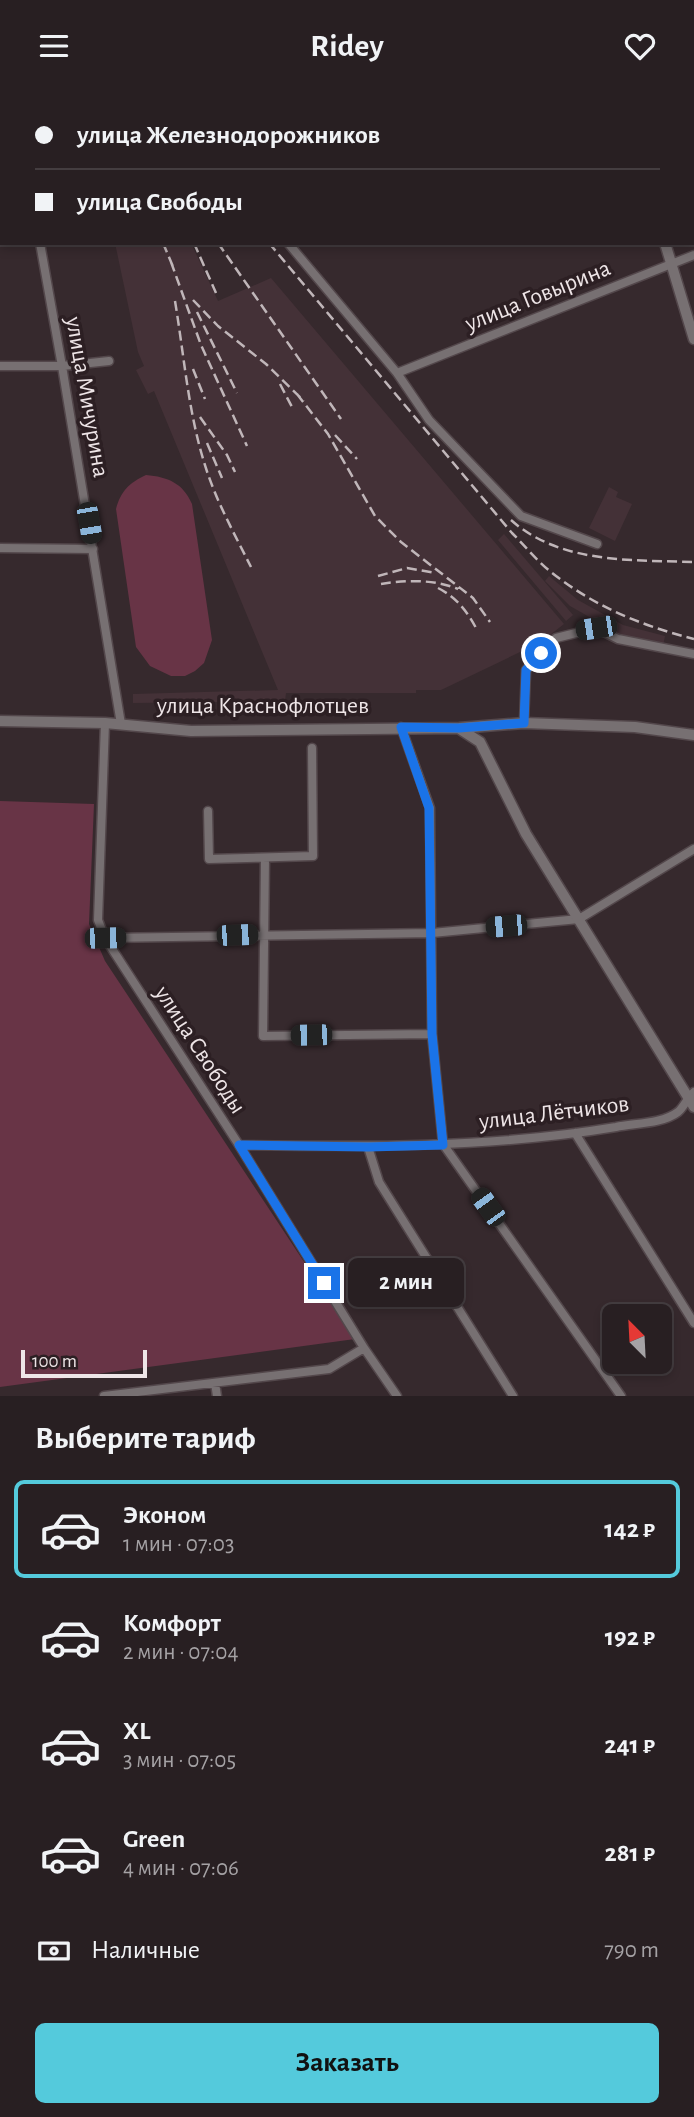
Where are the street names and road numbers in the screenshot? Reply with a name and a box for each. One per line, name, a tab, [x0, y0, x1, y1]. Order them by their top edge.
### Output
street label: улица Говырина	[461, 256, 614, 336]
street label: улица Мичурина	[61, 314, 113, 479]
street label: улица Краснофлотцев	[156, 694, 369, 718]
street label: улица Свободы	[149, 981, 250, 1118]
street label: улица Лётчиков	[477, 1092, 630, 1134]

